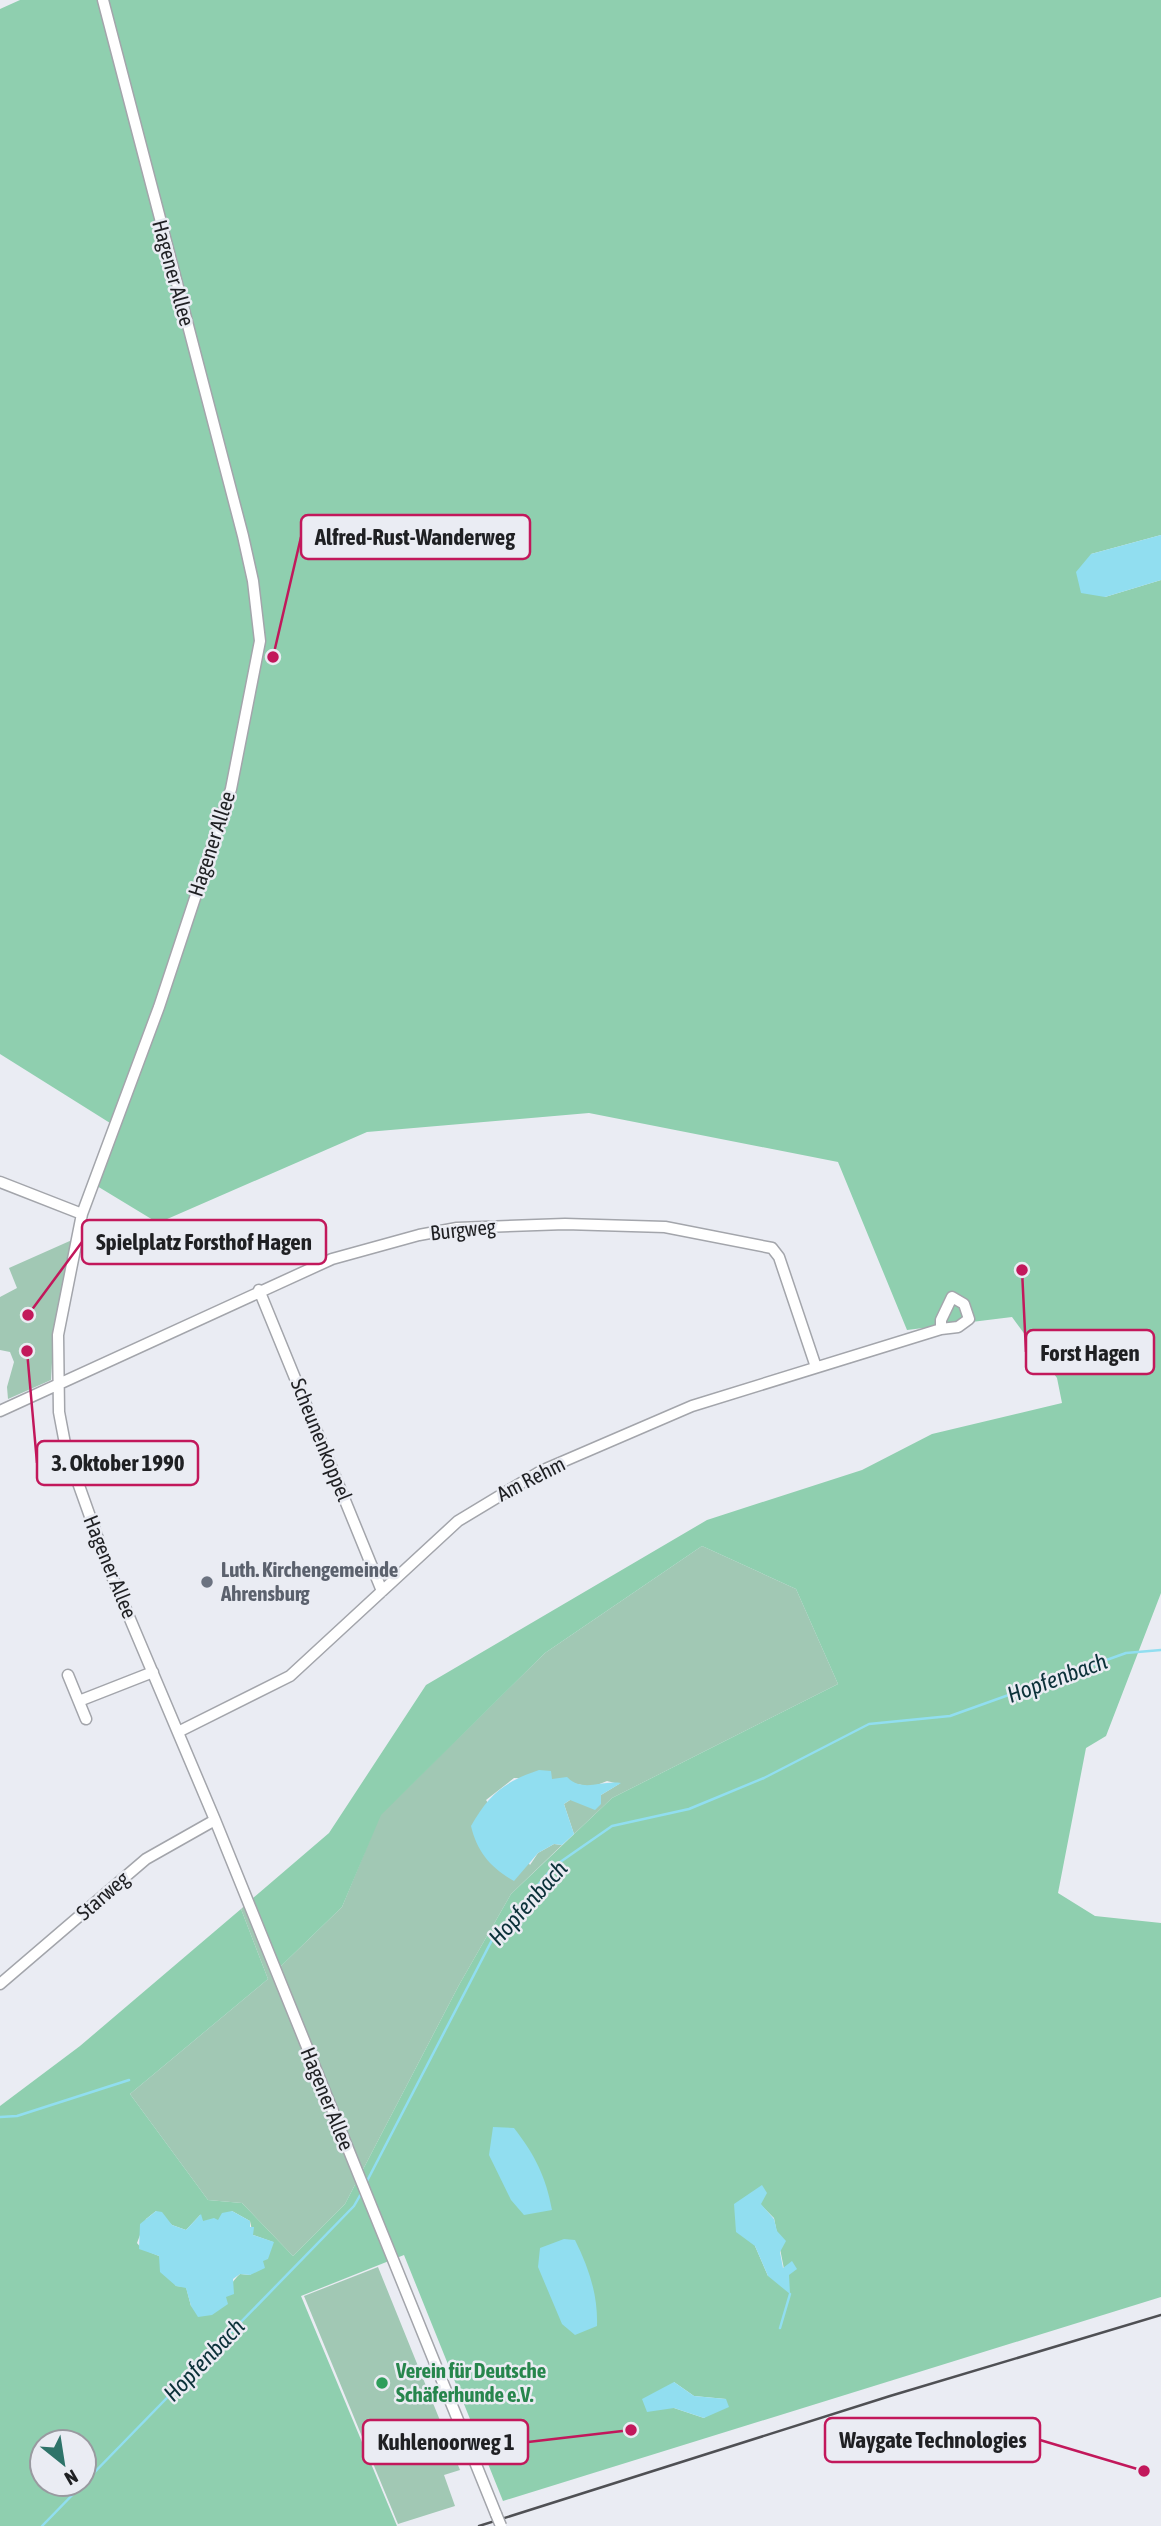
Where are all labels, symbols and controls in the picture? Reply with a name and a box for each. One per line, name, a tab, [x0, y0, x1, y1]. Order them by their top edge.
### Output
street label: Hagener Allee	[148, 217, 200, 329]
callout: Alfred-Rust-Wanderweg	[301, 515, 530, 559]
text: Alfred-Rust-Wanderweg	[314, 524, 515, 550]
street label: Hagener Allee	[183, 788, 239, 899]
street label: Burgweg	[429, 1214, 497, 1244]
callout: Spielplatz Forsthof Hagen	[82, 1220, 326, 1264]
text: Spielplatz Forsthof Hagen	[96, 1229, 312, 1255]
callout: Forst Hagen	[1026, 1330, 1154, 1374]
text: Forst Hagen	[1040, 1340, 1140, 1366]
street label: Scheunenkoppel	[286, 1375, 358, 1505]
callout: 3. Oktober 1990	[37, 1441, 198, 1485]
text: 3. Oktober 1990	[51, 1450, 185, 1476]
street label: Am Rehm	[492, 1451, 569, 1506]
street label: Hagener Allee	[79, 1512, 142, 1622]
place label: Luth. Kirchengemeinde Ahrensburg	[220, 1557, 398, 1605]
marker: Luth. Kirchengemeinde Ahrensburg	[199, 1574, 215, 1590]
water label: Hopfenbach	[1004, 1648, 1110, 1708]
water label: Hopfenbach	[483, 1856, 573, 1950]
street label: Starweg	[71, 1866, 134, 1925]
street label: Hagener Allee	[296, 2044, 359, 2154]
water label: Hopfenbach	[158, 2313, 250, 2407]
place label: Verein für Deutsche Schäferhunde e.V.	[395, 2358, 546, 2406]
marker: Verein für Deutsche Schäferhunde e.V.	[374, 2375, 390, 2391]
callout: Waygate Technologies	[825, 2418, 1040, 2462]
callout: Kuhlenoorweg 1	[363, 2420, 528, 2464]
text: Waygate Technologies	[838, 2427, 1027, 2453]
north arrow	[28, 2428, 98, 2498]
text: Kuhlenoorweg 1	[378, 2429, 515, 2455]
text: N	[61, 2465, 82, 2490]

